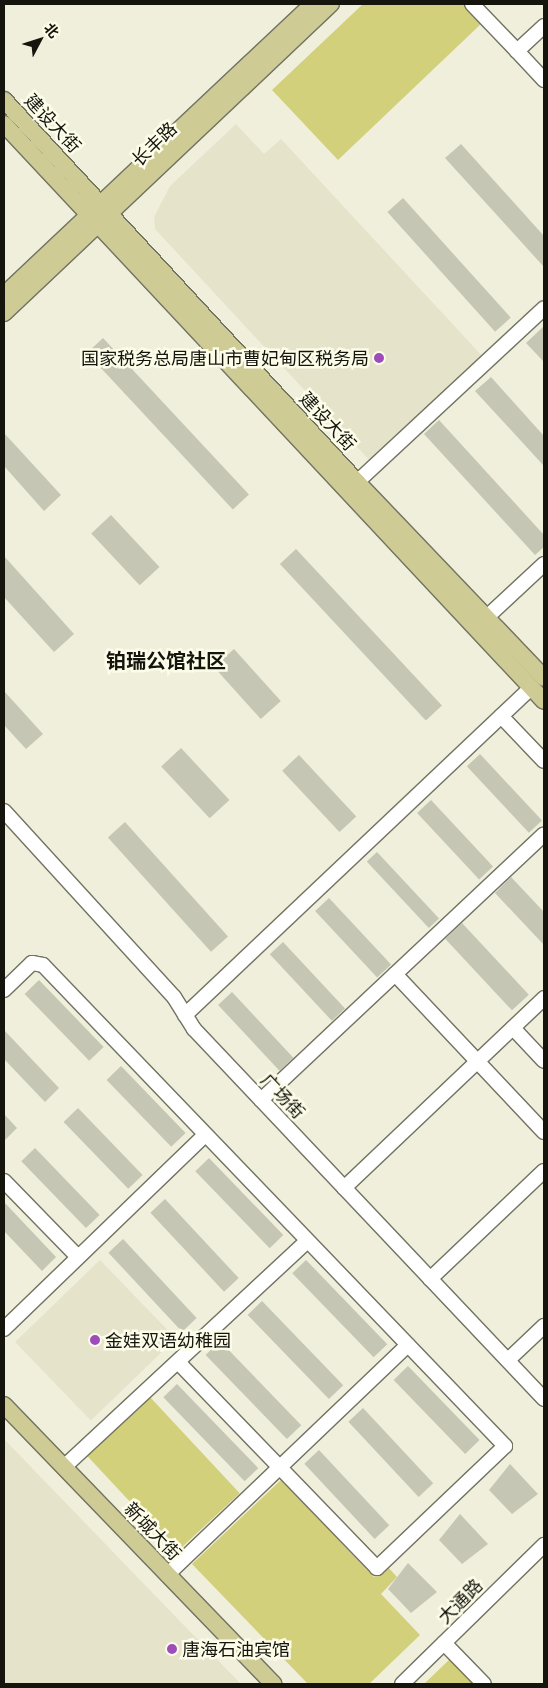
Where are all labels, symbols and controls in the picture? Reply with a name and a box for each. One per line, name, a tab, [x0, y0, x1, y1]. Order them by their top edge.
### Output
north arrow	[15, 15, 65, 65]
text: 北	[40, 19, 64, 42]
street label: 建设大街	[21, 89, 85, 157]
street label: 长丰路	[127, 117, 181, 171]
place label: 国家税务总局唐山市曹妃甸区税务局	[81, 347, 369, 369]
marker: 国家税务总局唐山市曹妃甸区税务局	[373, 352, 385, 364]
street label: 建设大街	[296, 387, 360, 455]
district label: 铂瑞公馆社区	[106, 647, 226, 671]
street label: 广场街	[257, 1069, 309, 1123]
place label: 金娃双语幼稚园	[105, 1329, 231, 1351]
marker: 金娃双语幼稚园	[89, 1334, 101, 1346]
street label: 新城大街	[120, 1498, 186, 1564]
street label: 大通路	[433, 1574, 487, 1628]
place label: 唐海石油宾馆	[182, 1638, 290, 1660]
marker: 唐海石油宾馆	[166, 1643, 178, 1655]

